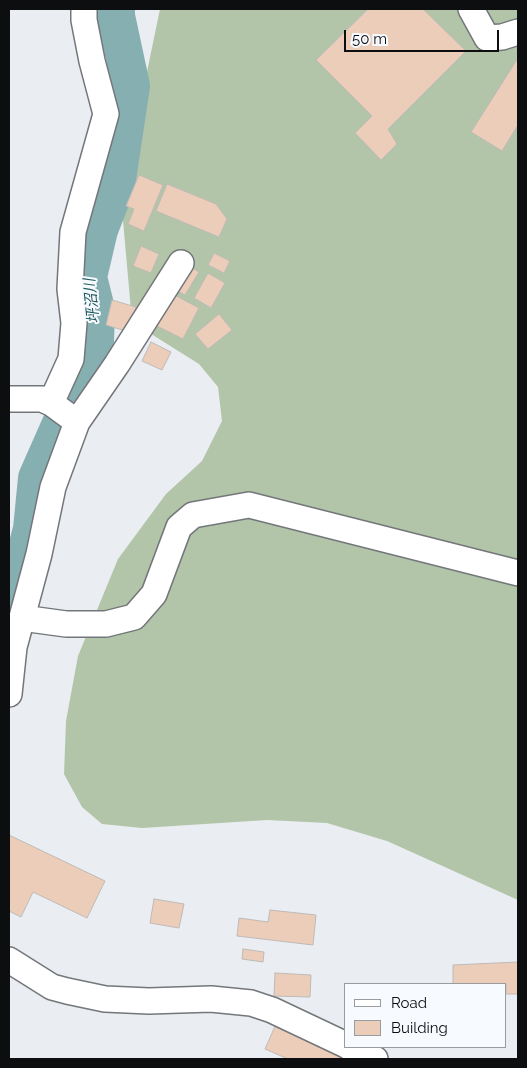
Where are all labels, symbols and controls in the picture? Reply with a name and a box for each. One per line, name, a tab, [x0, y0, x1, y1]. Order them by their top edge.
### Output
scale bar	[347, 20, 502, 52]
text: 50 m	[352, 30, 387, 48]
water label: 坪沼川	[81, 278, 103, 324]
legend	[344, 983, 507, 1048]
text: Road	[391, 994, 427, 1012]
text: Building	[391, 1019, 448, 1037]

